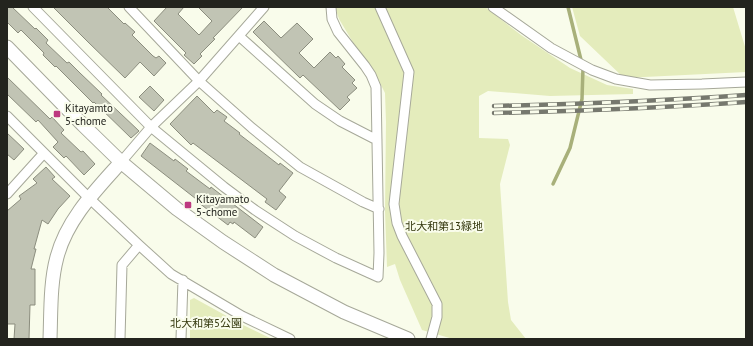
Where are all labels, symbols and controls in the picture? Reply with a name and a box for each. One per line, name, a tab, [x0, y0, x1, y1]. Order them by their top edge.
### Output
place label: Kitayamto 5-chome	[65, 101, 113, 128]
marker: Kitayamto 5-chome	[52, 109, 62, 119]
place label: Kitayamato 5-chome	[196, 192, 249, 219]
marker: Kitayamato 5-chome	[183, 200, 193, 210]
park label: 北大和第13緑地	[405, 219, 483, 233]
park label: 北大和第5公園	[170, 316, 242, 330]

